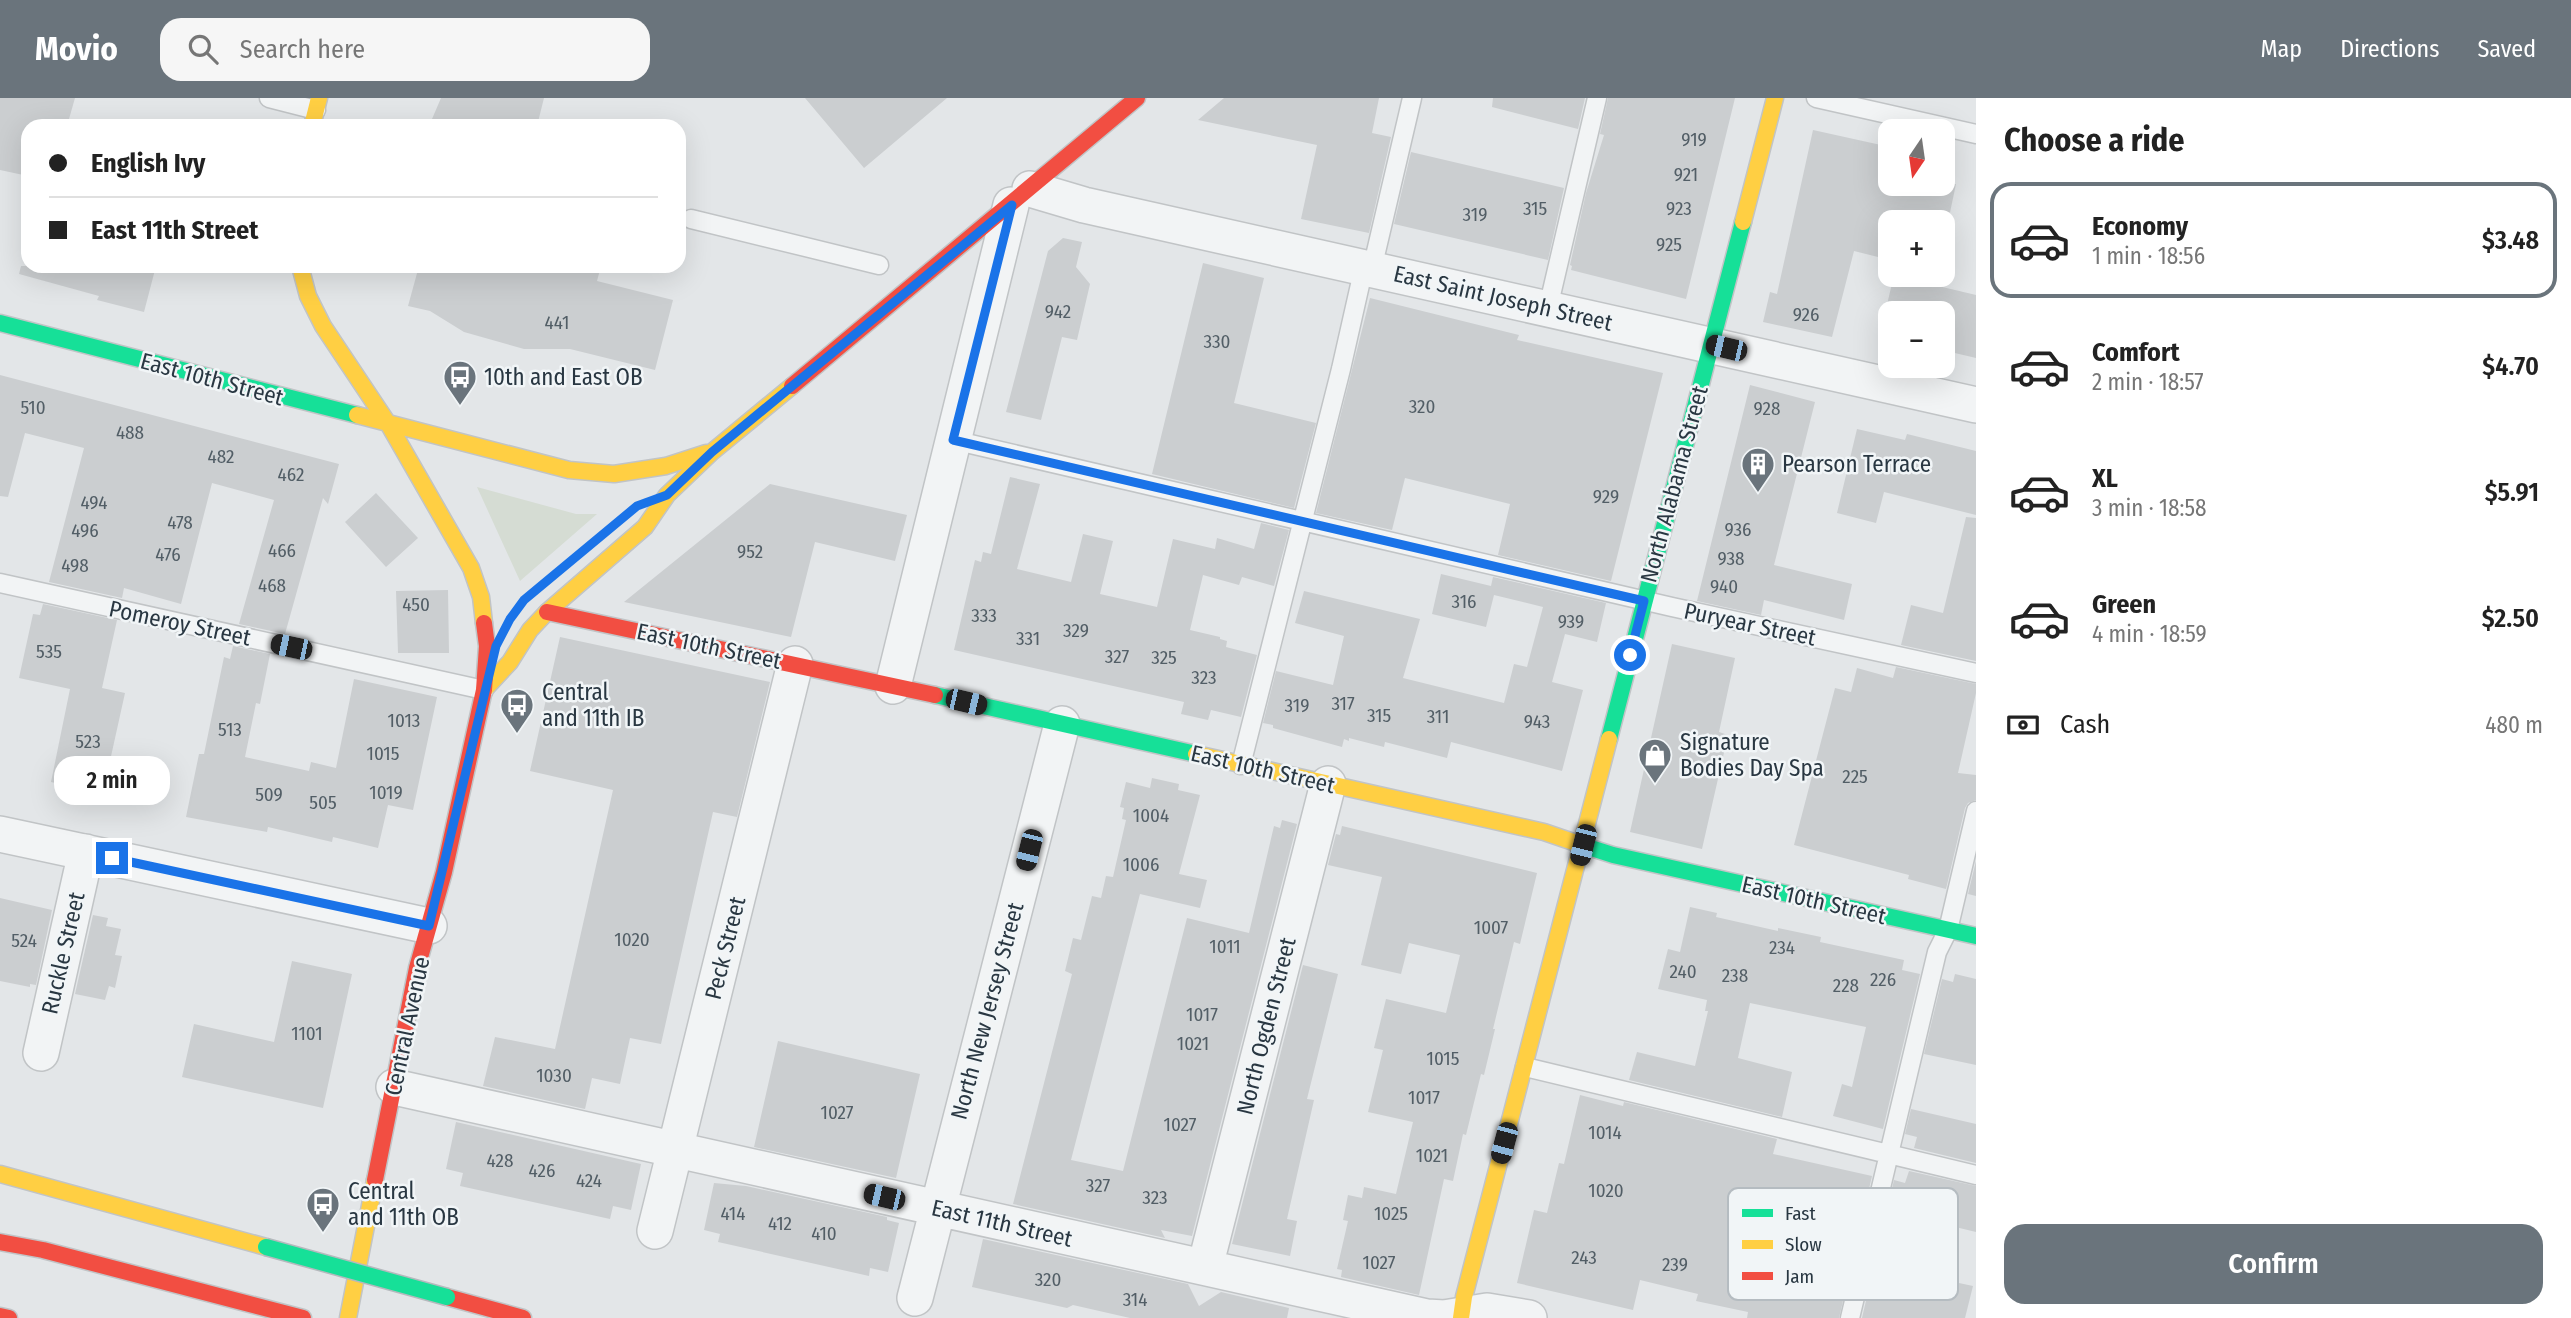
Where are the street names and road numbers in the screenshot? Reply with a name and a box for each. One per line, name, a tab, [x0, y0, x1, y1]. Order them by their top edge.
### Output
street label: East Saint Joseph Street	[1391, 259, 1616, 337]
street label: East 10th Street	[137, 346, 287, 412]
street label: North Alabama Street	[1634, 382, 1714, 586]
street label: Pomeroy Street	[107, 594, 254, 652]
street label: Puryear Street	[1681, 596, 1819, 652]
street label: East 10th Street	[634, 617, 784, 675]
street label: East 10th Street	[1188, 739, 1338, 799]
street label: East 10th Street	[1739, 870, 1889, 930]
street label: Ruckle Street	[35, 889, 91, 1017]
street label: Peck Street	[699, 893, 751, 1002]
street label: North New Jersey Street	[945, 899, 1030, 1123]
street label: North Ogden Street	[1230, 934, 1302, 1118]
street label: Central Avenue	[379, 954, 435, 1098]
street label: East 11th Street	[929, 1193, 1076, 1253]

